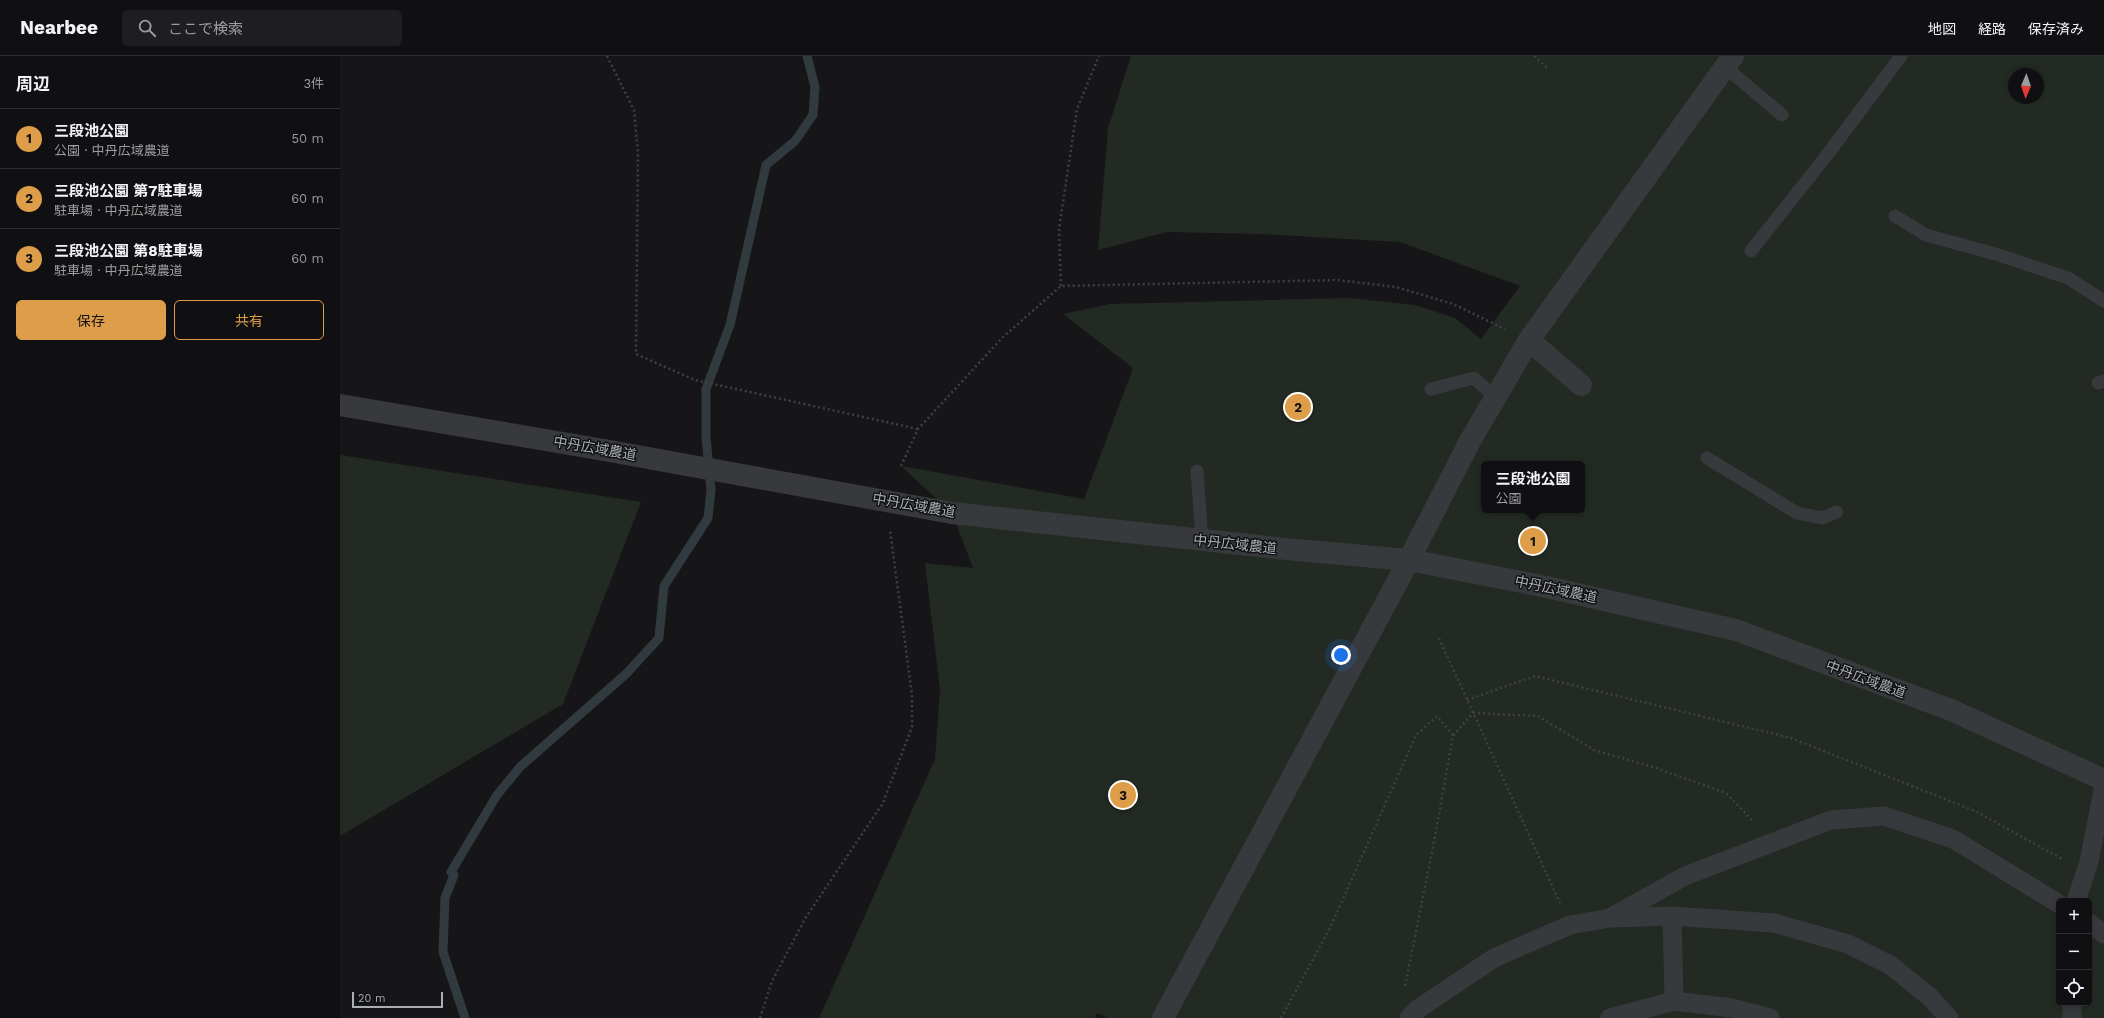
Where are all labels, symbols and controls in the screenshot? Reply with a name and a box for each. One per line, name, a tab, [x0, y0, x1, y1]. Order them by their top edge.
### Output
search box	[122, 10, 402, 46]
text: Nearbee	[20, 16, 98, 39]
icon: search	[136, 17, 158, 39]
text: ここで検索	[168, 20, 243, 38]
text: 地図	[1928, 21, 1956, 37]
text: 経路	[1978, 21, 2006, 37]
text: 保存済み	[2028, 21, 2084, 37]
north arrow	[2008, 68, 2044, 104]
text: 周辺	[16, 74, 50, 94]
text: 3件	[303, 76, 324, 91]
text: 三段池公園	[54, 122, 129, 140]
text: 1	[26, 131, 32, 146]
text: 50 m	[292, 131, 324, 146]
text: 公園 · 中丹広域農道	[54, 143, 170, 158]
text: 三段池公園 第7駐車場	[54, 182, 202, 200]
text: 2	[25, 191, 33, 206]
text: 60 m	[291, 191, 324, 206]
text: 駐車場 · 中丹広域農道	[54, 203, 183, 218]
text: 三段池公園 第8駐車場	[54, 242, 203, 260]
text: 3	[25, 251, 33, 266]
text: 60 m	[291, 251, 324, 266]
text: 駐車場 · 中丹広域農道	[54, 263, 183, 278]
button: 保存	[16, 300, 166, 340]
button: 共有	[174, 300, 324, 340]
pin: 2	[1285, 392, 1311, 422]
street label: 中丹広域農道	[552, 433, 638, 463]
popup	[1481, 461, 1585, 513]
text: 三段池公園	[1495, 470, 1571, 488]
street label: 中丹広域農道	[871, 490, 957, 520]
text: 公園	[1495, 491, 1522, 506]
pin: 1	[1520, 526, 1546, 556]
street label: 中丹広域農道	[1192, 532, 1278, 556]
street label: 中丹広域農道	[1513, 572, 1599, 606]
your location	[1331, 645, 1351, 665]
street label: 中丹広域農道	[1824, 657, 1908, 701]
pin: 3	[1110, 780, 1136, 810]
map controls	[2056, 898, 2092, 1006]
button: +	[2056, 898, 2092, 934]
button: −	[2056, 934, 2092, 970]
button: locate	[2056, 970, 2092, 1006]
scale bar	[352, 990, 443, 1009]
text: 20 m	[358, 992, 386, 1005]

